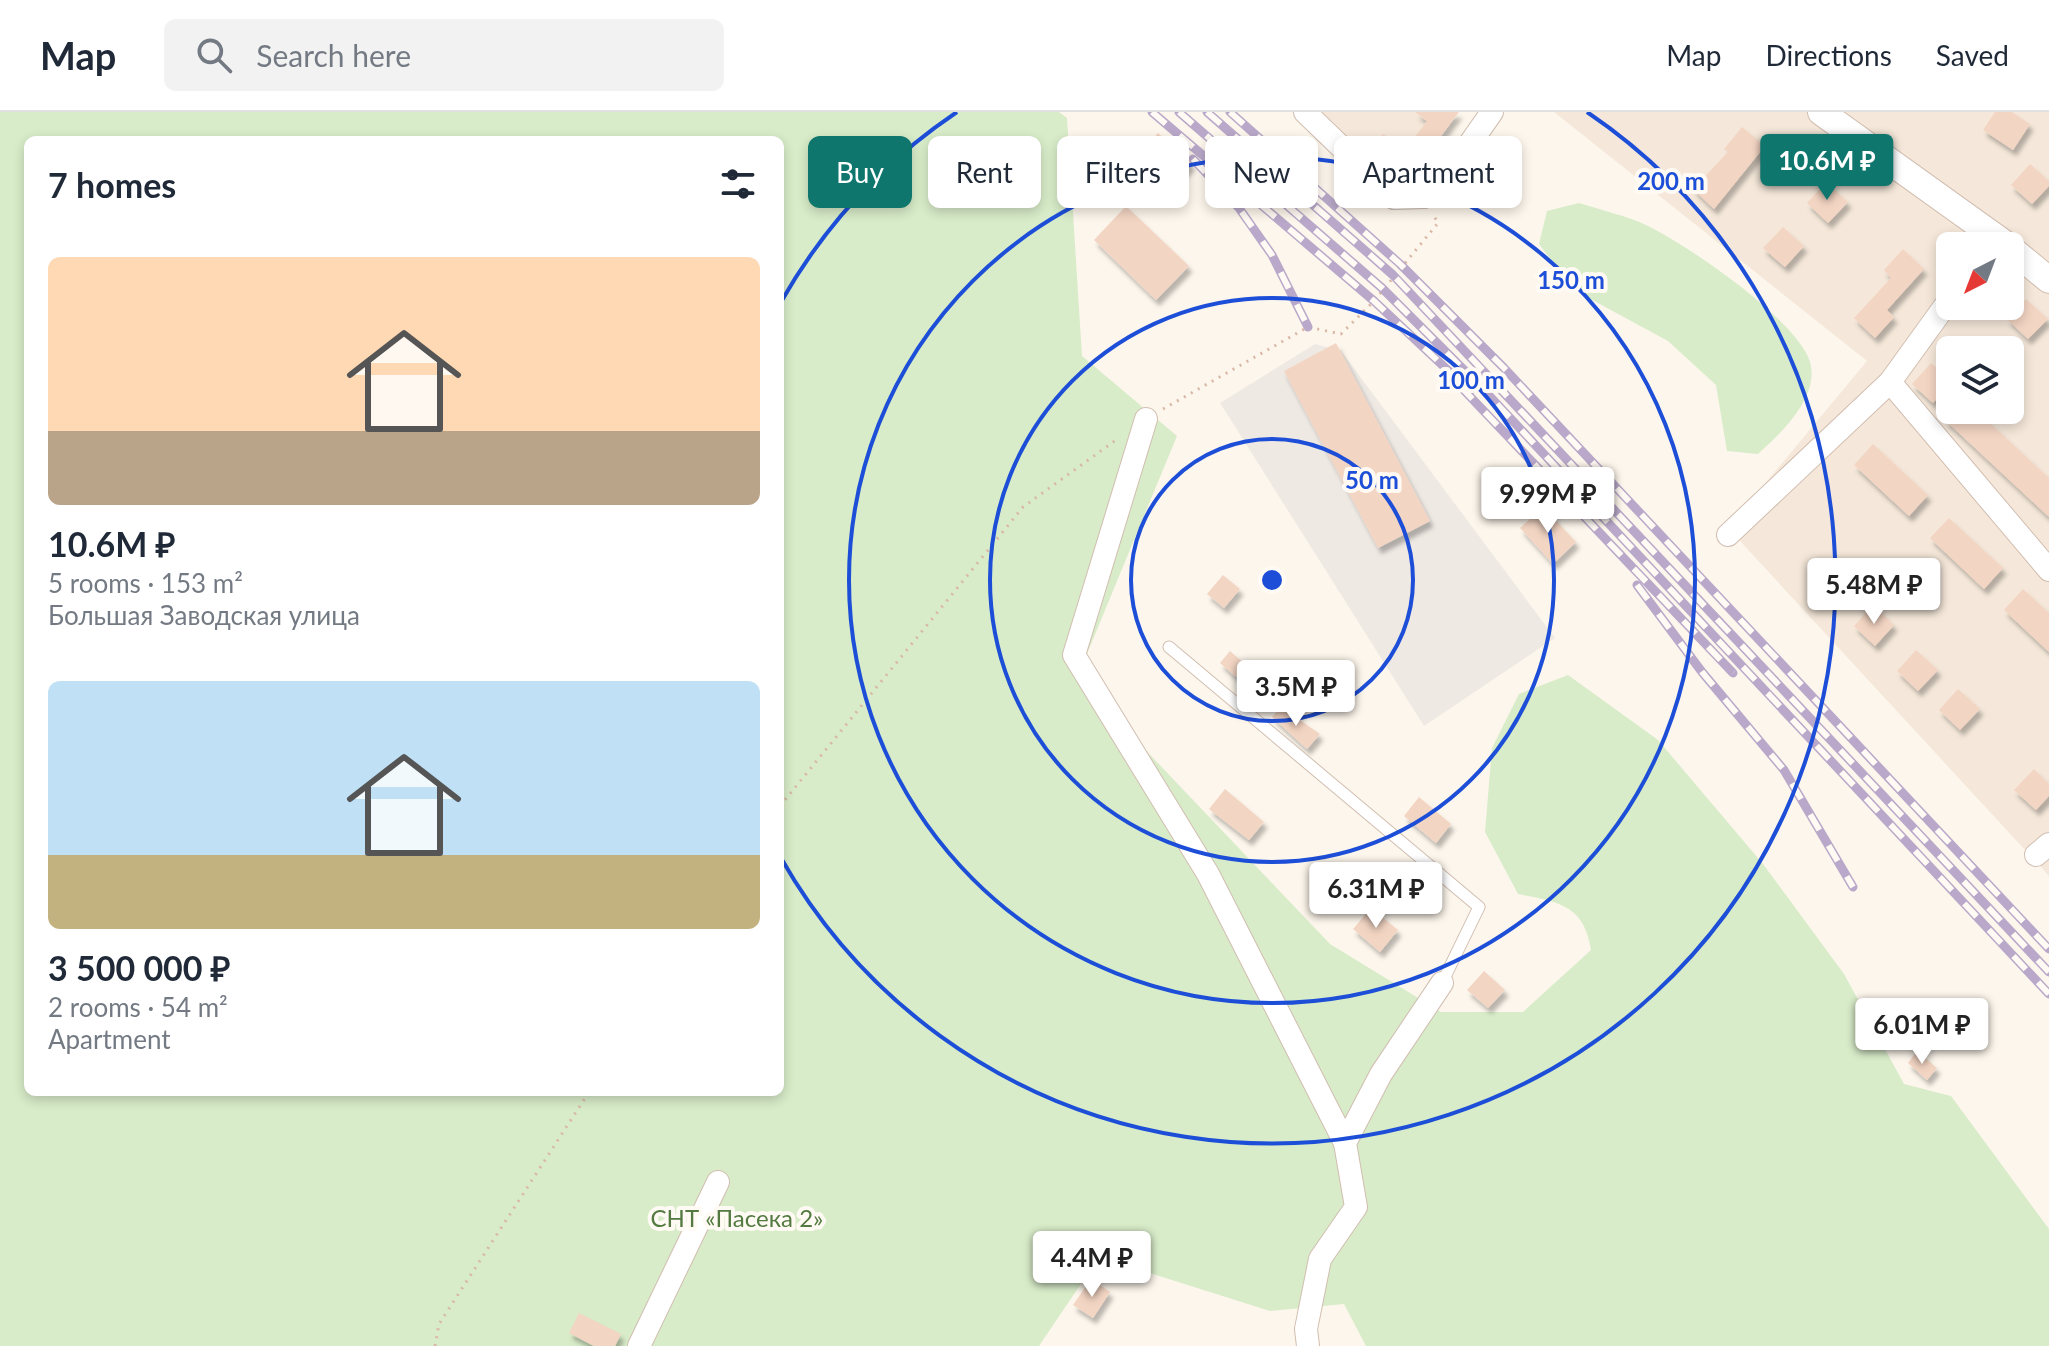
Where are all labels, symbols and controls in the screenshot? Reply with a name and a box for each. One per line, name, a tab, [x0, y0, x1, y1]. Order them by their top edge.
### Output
search box	[164, 19, 724, 91]
text: Map	[40, 32, 116, 78]
icon: search	[192, 33, 236, 77]
text: Search here	[256, 37, 411, 73]
text: Map	[1666, 38, 1721, 72]
text: Directions	[1765, 38, 1892, 72]
text: Saved	[1936, 38, 2009, 72]
pin: 10.6M ₽	[1753, 134, 1901, 202]
chip: Buy	[808, 136, 912, 208]
chip: Rent	[928, 136, 1041, 208]
chip: Filters	[1057, 136, 1189, 208]
chip: New	[1205, 136, 1318, 208]
chip: Apartment	[1334, 136, 1522, 208]
text: 10.6M ₽	[1778, 144, 1876, 176]
icon: filters	[716, 162, 760, 206]
text: 7 homes	[48, 164, 176, 205]
text: 200 m	[1637, 166, 1705, 195]
north arrow	[1936, 232, 2024, 320]
map controls	[1936, 232, 2024, 424]
text: 150 m	[1537, 265, 1605, 294]
icon: home	[332, 309, 476, 453]
button: layers	[1936, 336, 2024, 424]
text: 100 m	[1437, 365, 1505, 394]
text: 50 m	[1345, 465, 1399, 494]
pin: 9.99M ₽	[1474, 467, 1622, 535]
text: 9.99M ₽	[1499, 477, 1597, 509]
text: 10.6M ₽	[48, 523, 175, 564]
pin: 5.48M ₽	[1800, 558, 1948, 626]
centre of rings	[1258, 566, 1286, 594]
text: 5 rooms · 153 m²	[48, 567, 243, 599]
text: 5.48M ₽	[1825, 568, 1923, 600]
text: Большая Заводская улица	[48, 599, 360, 631]
pin: 3.5M ₽	[1231, 660, 1361, 728]
text: 3.5M ₽	[1255, 670, 1337, 702]
icon: home	[332, 733, 476, 877]
pin: 6.31M ₽	[1302, 862, 1450, 930]
text: 6.31M ₽	[1327, 872, 1425, 904]
text: 3 500 000 ₽	[48, 947, 231, 988]
text: 2 rooms · 54 m²	[48, 991, 228, 1023]
pin: 6.01M ₽	[1848, 998, 1996, 1066]
text: 6.01M ₽	[1873, 1008, 1971, 1040]
text: Apartment	[48, 1023, 171, 1055]
park label: СНТ «Пасека 2»	[651, 1203, 823, 1232]
pin: 4.4M ₽	[1027, 1231, 1157, 1299]
text: 4.4M ₽	[1051, 1241, 1133, 1273]

